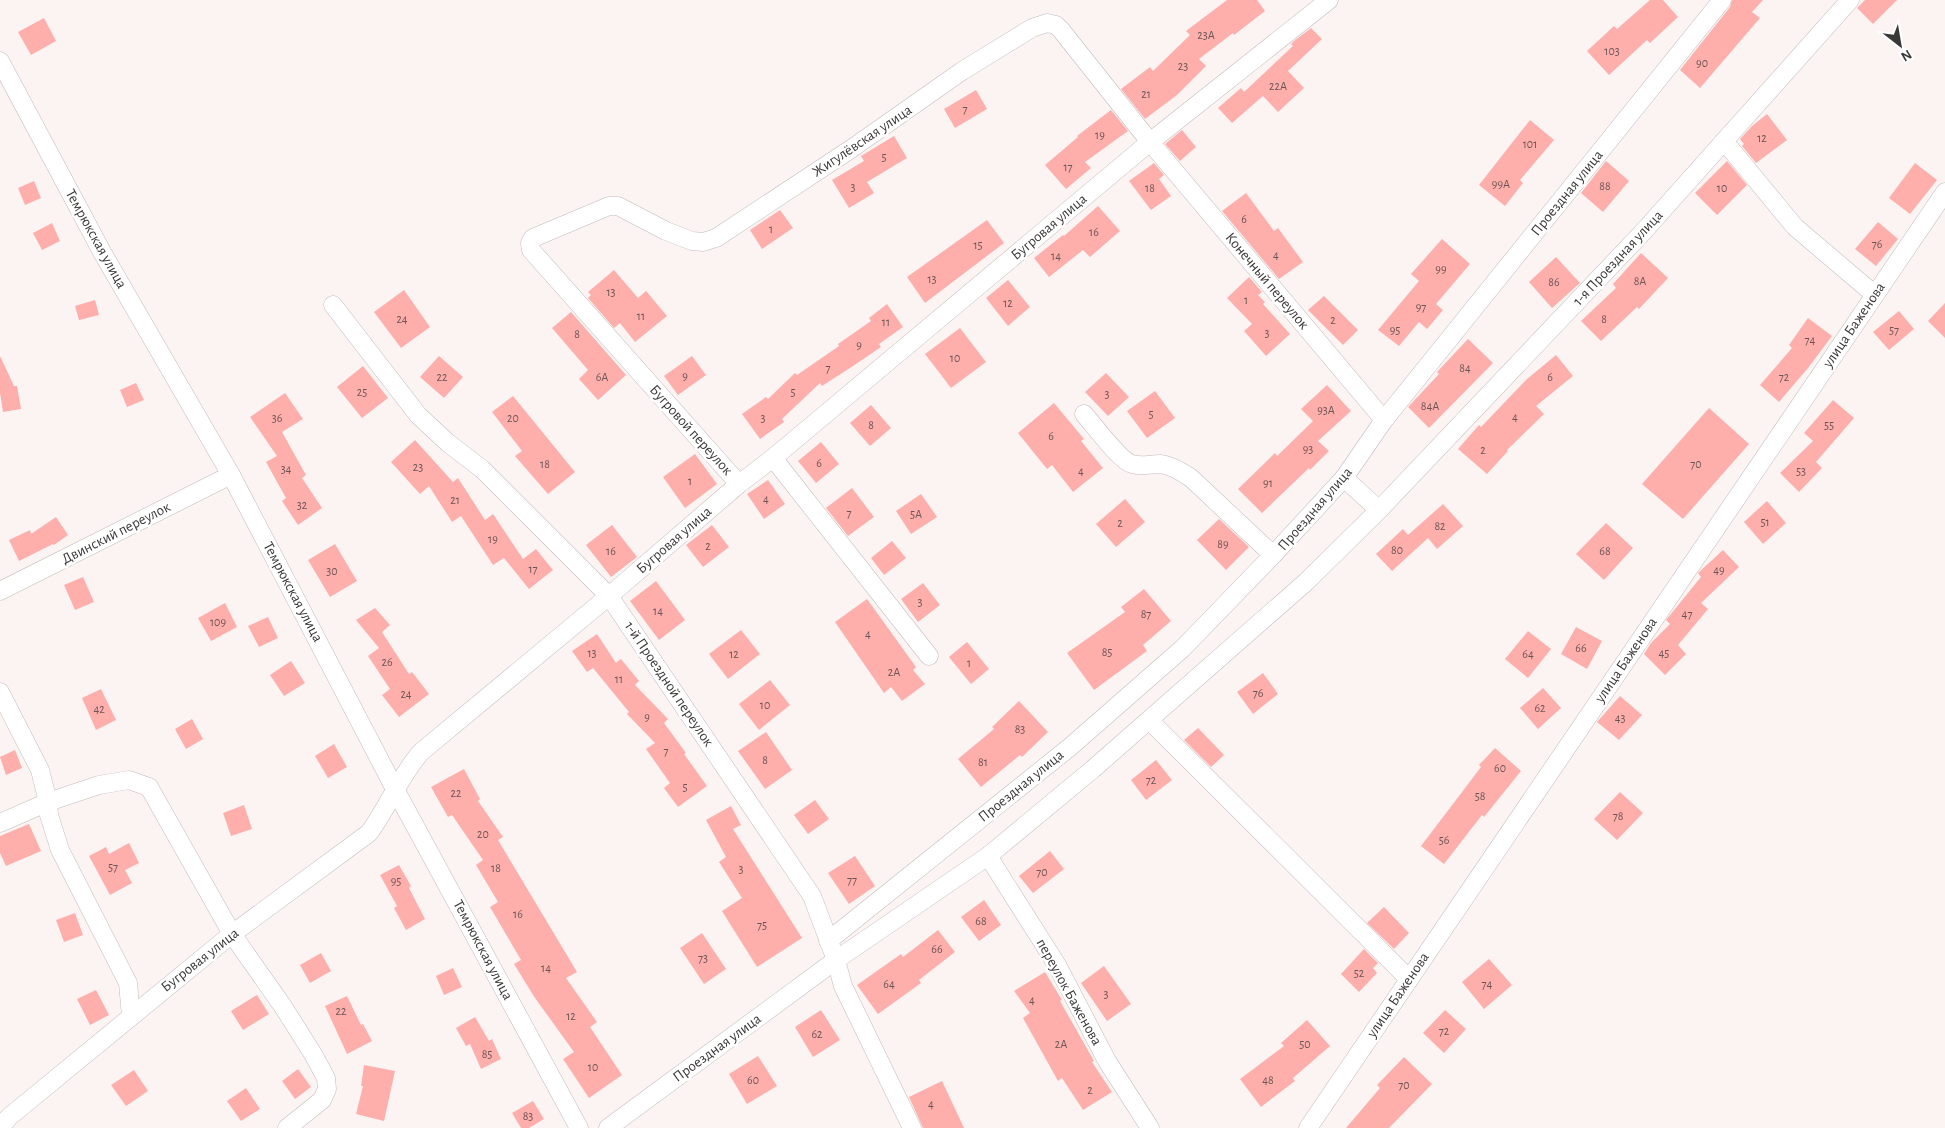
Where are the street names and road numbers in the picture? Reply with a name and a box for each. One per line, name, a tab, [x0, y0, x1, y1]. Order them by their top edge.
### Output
street label: Жигулёвская улица	[809, 102, 915, 180]
street label: Проездная улица	[1528, 147, 1606, 239]
street label: Темрюкская улица	[63, 187, 129, 291]
street label: Бугровая улица	[1008, 191, 1090, 263]
street label: 1-я Проездная улица	[1570, 207, 1666, 308]
street label: Конечный переулок	[1222, 230, 1312, 332]
street label: улица Баженова	[1820, 280, 1888, 371]
street label: Бугровой переулок	[647, 382, 735, 478]
street label: Проездная улица	[1275, 464, 1355, 554]
street label: Двинский переулок	[59, 499, 173, 567]
street label: Бугровая улица	[634, 504, 714, 576]
street label: Темрюкская улица	[260, 540, 326, 645]
street label: улица Баженова	[1592, 615, 1660, 706]
street label: 1-й Проездной переулок	[622, 619, 716, 749]
street label: Проездная улица	[975, 747, 1067, 825]
street label: Темрюкская улица	[450, 898, 516, 1003]
street label: Бугровая улица	[158, 925, 242, 995]
street label: переулок Баженова	[1033, 936, 1105, 1048]
street label: улица Баженова	[1364, 950, 1432, 1041]
street label: Проездная улица	[670, 1011, 764, 1085]

